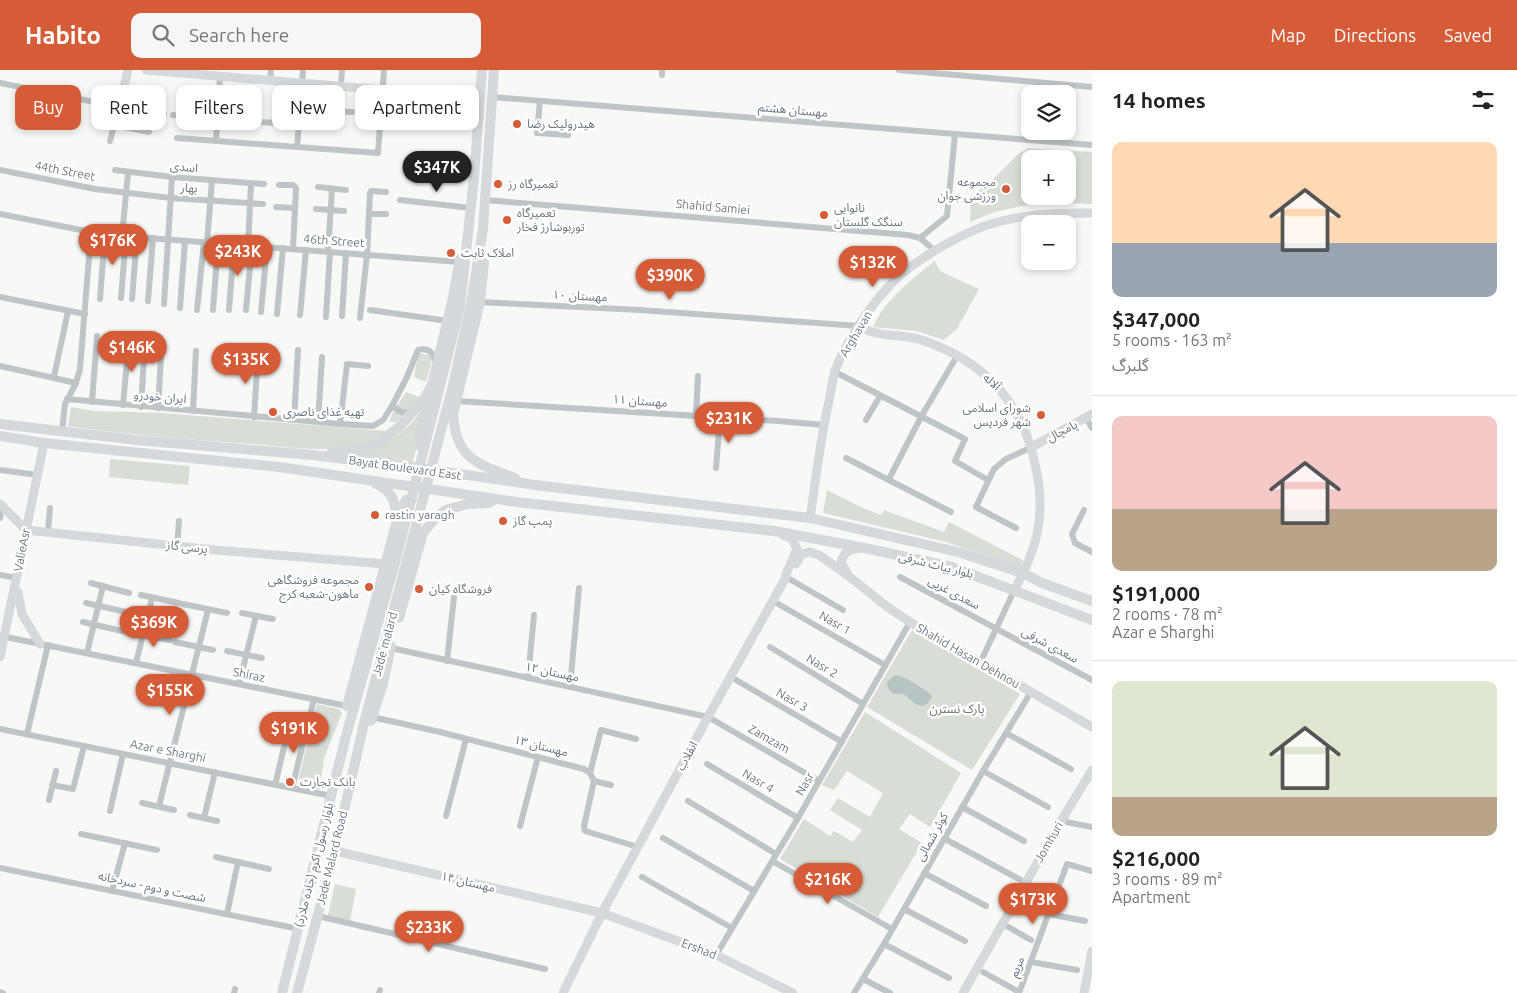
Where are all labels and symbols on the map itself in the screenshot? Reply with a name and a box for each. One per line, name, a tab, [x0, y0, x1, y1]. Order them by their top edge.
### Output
street label: مهستان هشتم	[757, 100, 828, 122]
place label: هیدرولیک رضا	[527, 117, 595, 131]
marker: هیدرولیک رضا	[511, 118, 523, 130]
pin: $347K	[402, 150, 472, 193]
street label: 44th Street	[34, 158, 97, 183]
street label: اسدی	[170, 159, 199, 175]
place label: مجموعه ورزشی جوان	[937, 175, 996, 203]
place label: تعمیرگاه رز	[507, 177, 559, 191]
marker: تعمیرگاه رز	[492, 178, 504, 190]
street label: بهار	[179, 180, 198, 196]
marker: مجموعه ورزشی جوان	[1000, 183, 1012, 195]
street label: Shahid Samiei	[676, 197, 751, 216]
place label: نانوایی سنگک گلستان	[834, 201, 903, 229]
place label: تعمیرگاه توربوشارژ فخار	[516, 206, 585, 234]
marker: نانوایی سنگک گلستان	[818, 209, 830, 221]
marker: تعمیرگاه توربوشارژ فخار	[501, 214, 513, 226]
pin: $176K	[78, 224, 148, 266]
street label: 46th Street	[303, 232, 365, 249]
pin: $243K	[203, 234, 273, 277]
place label: املاک ثابت	[461, 246, 514, 260]
pin: $132K	[838, 246, 908, 288]
marker: املاک ثابت	[445, 247, 457, 259]
pin: $390K	[635, 258, 705, 301]
street label: مهستان ۱۰	[552, 288, 608, 304]
street label: Arghavan	[837, 308, 874, 359]
pin: $146K	[97, 330, 167, 373]
pin: $135K	[211, 342, 281, 385]
street label: آلاله	[981, 371, 1004, 393]
street label: ایران خودرو	[133, 388, 187, 406]
street label: مهستان ۱۱	[612, 392, 668, 410]
place label: شورای اسلامی شهر فردیس	[963, 401, 1031, 429]
pin: $231K	[694, 402, 764, 444]
place label: تهیه غذای ناصری	[283, 405, 365, 419]
marker: تهیه غذای ناصری	[267, 406, 279, 418]
marker: شورای اسلامی شهر فردیس	[1035, 409, 1047, 421]
street label: پامچال	[1044, 417, 1080, 446]
street label: Bayat Boulevard East	[348, 453, 462, 482]
place label: rastin yaragh	[385, 508, 455, 521]
marker: rastin yaragh	[369, 509, 381, 521]
place label: پمپ گاز	[512, 514, 552, 529]
marker: پمپ گاز	[497, 515, 509, 527]
street label: ValieAsr	[11, 527, 32, 573]
street label: پرسی گاز	[164, 538, 209, 557]
street label: بلوار بیات شرقی	[897, 549, 975, 581]
place label: مجموعه فروشگاهی ماهون-شعبه کرج	[268, 573, 359, 603]
street label: سعدی غربی	[926, 574, 982, 612]
marker: مجموعه فروشگاهی ماهون-شعبه کرج	[363, 581, 375, 593]
place label: فروشگاه کیان	[429, 582, 492, 596]
marker: فروشگاه کیان	[413, 583, 425, 595]
pin: $369K	[119, 606, 189, 648]
street label: Nasr 1	[817, 608, 853, 637]
street label: Jade malard	[370, 610, 399, 677]
street label: Shahid Hasan Dehnou	[914, 621, 1022, 690]
street label: سعدی شرقی	[1019, 624, 1081, 666]
street label: Nasr 2	[804, 651, 840, 680]
street label: مهستان ۱۲	[524, 659, 580, 685]
street label: Shiraz	[232, 665, 267, 684]
pin: $155K	[135, 674, 205, 716]
street label: Nasr 3	[774, 685, 810, 714]
park label: پارک نسترن	[929, 702, 985, 717]
pin: $191K	[259, 712, 329, 754]
street label: Zamzam	[746, 722, 792, 756]
street label: مهستان ۱۳	[512, 733, 570, 759]
street label: Azar e Sharghi	[129, 737, 207, 764]
street label: انقلاب	[674, 739, 701, 773]
street label: Nasr 4	[740, 766, 776, 795]
street label: Nasr	[793, 770, 817, 798]
place label: بانک تجارت	[300, 775, 355, 789]
marker: بانک تجارت	[284, 776, 296, 788]
street label: بلوار رسول اکرم (جاده ملارد)	[292, 801, 338, 929]
street label: کوثر شمالی	[913, 809, 952, 864]
street label: Jade Malard Road	[314, 810, 349, 906]
street label: Jomhuri	[1032, 819, 1065, 864]
pin: $216K	[793, 862, 863, 905]
street label: شصت و دوم - سردخانه	[96, 869, 207, 907]
street label: مهستان ۱۴	[440, 869, 496, 895]
pin: $173K	[998, 882, 1068, 925]
pin: $233K	[394, 910, 464, 953]
street label: Ershad	[680, 936, 719, 961]
street label: مریم	[1007, 955, 1029, 980]

